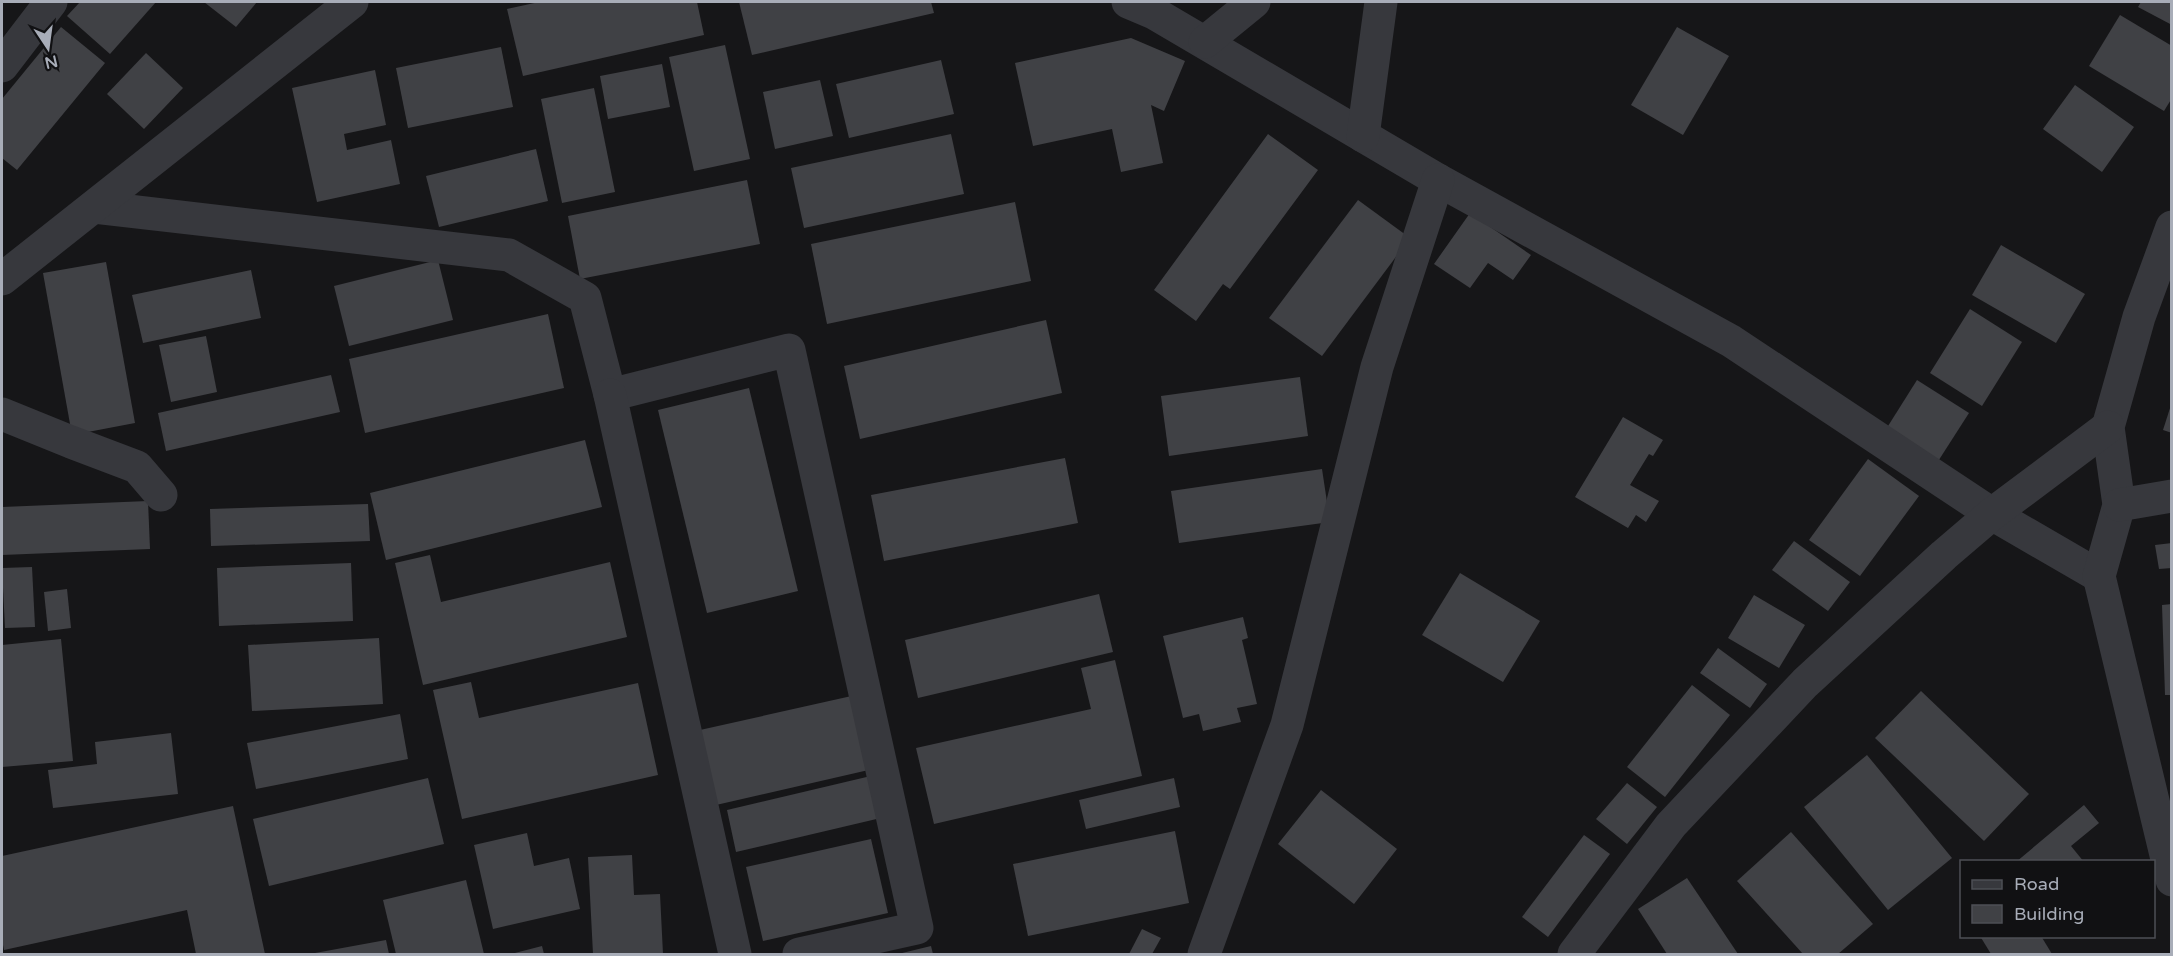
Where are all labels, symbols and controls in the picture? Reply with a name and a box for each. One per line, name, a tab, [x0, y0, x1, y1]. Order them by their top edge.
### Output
north arrow	[18, 18, 78, 78]
text: N	[43, 50, 60, 73]
legend	[1960, 860, 2155, 938]
text: Road	[2014, 873, 2059, 895]
text: Building	[2014, 903, 2084, 925]

